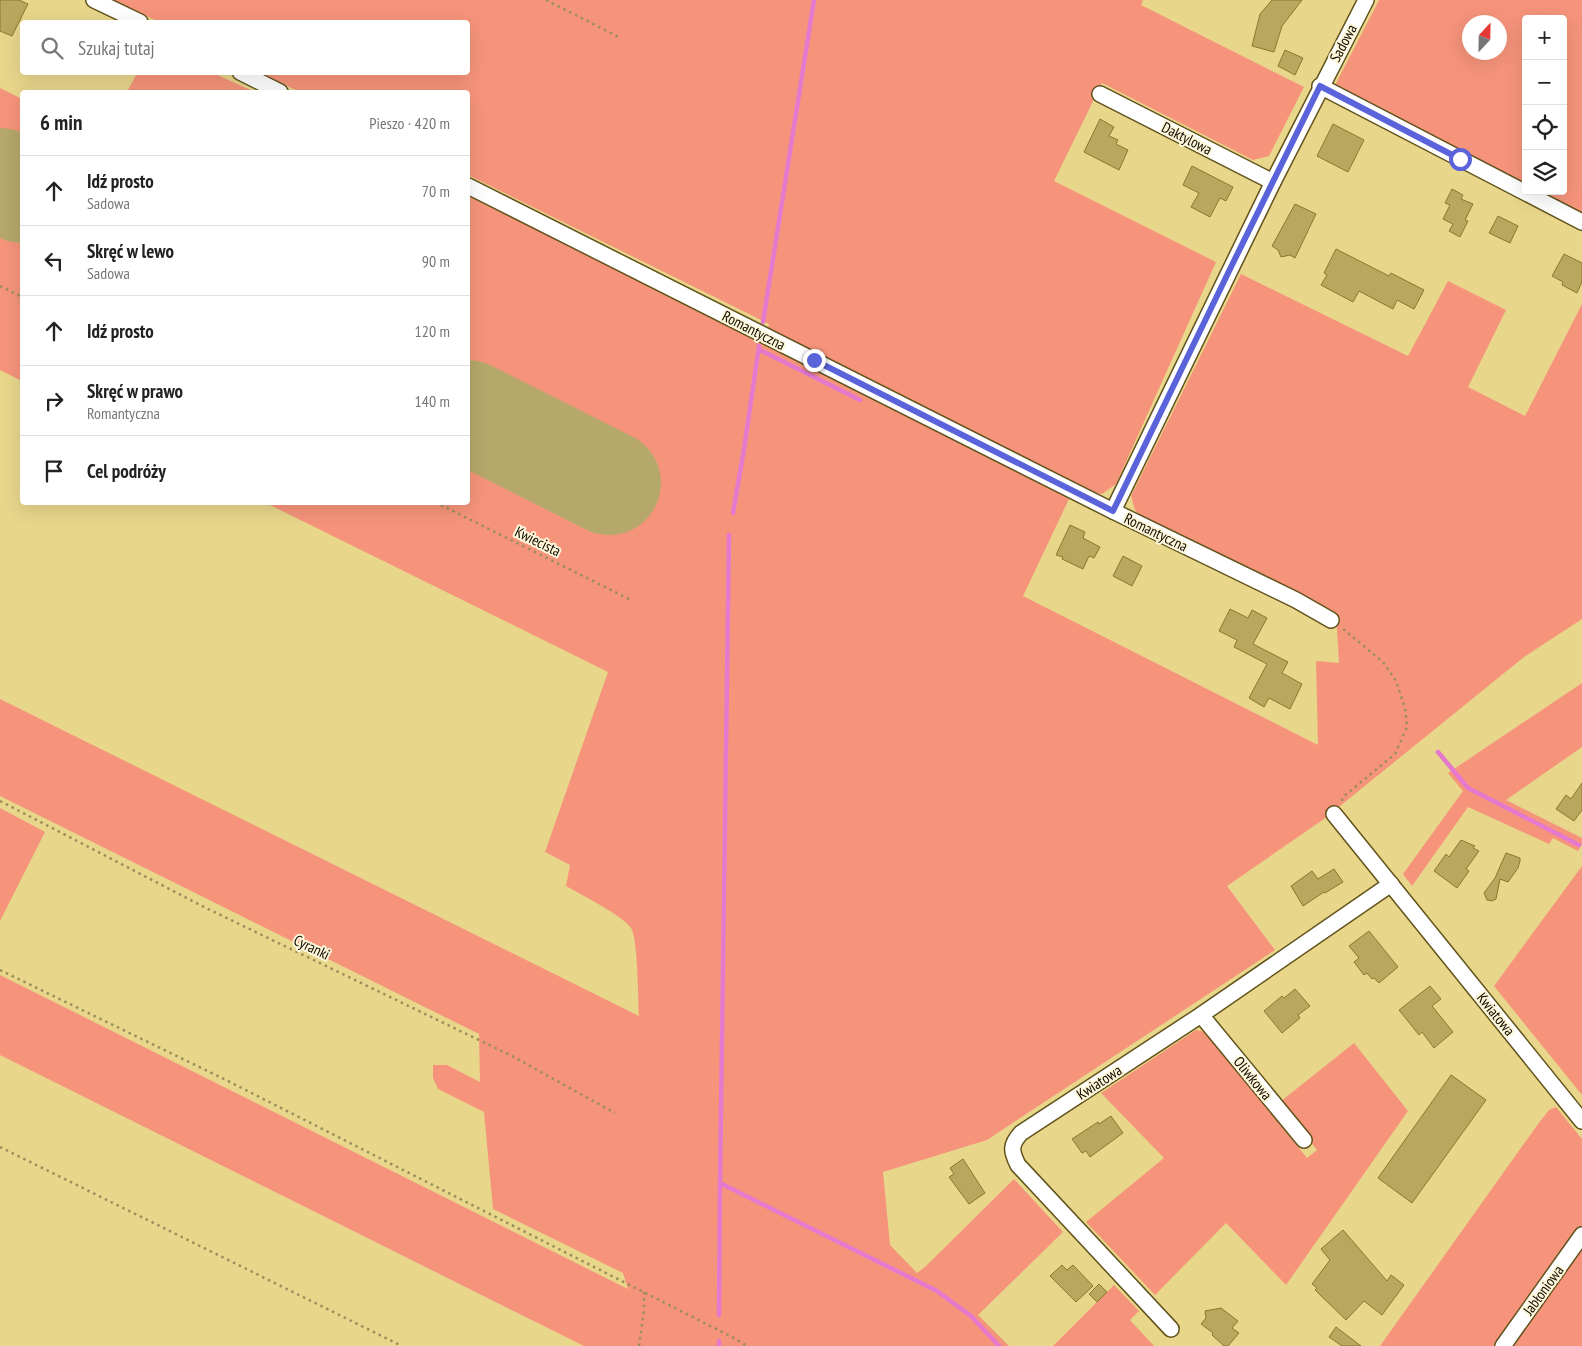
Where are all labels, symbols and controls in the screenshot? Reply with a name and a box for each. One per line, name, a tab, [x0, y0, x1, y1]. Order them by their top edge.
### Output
north arrow	[1462, 15, 1507, 60]
map controls	[1522, 15, 1567, 195]
button: +	[1522, 15, 1567, 60]
search box	[20, 20, 470, 75]
street label: Sadowa	[1325, 21, 1361, 65]
icon: search	[38, 34, 66, 62]
text: Szukaj tutaj	[78, 36, 155, 60]
button: −	[1522, 60, 1567, 105]
button: locate	[1522, 105, 1567, 150]
text: 6 min	[40, 109, 82, 136]
text: Pieszo · 420 m	[369, 113, 450, 133]
street label: Daktylowa	[1159, 117, 1215, 159]
route start	[1449, 148, 1472, 171]
button: layers	[1522, 150, 1567, 195]
text: Idź prosto	[87, 169, 154, 193]
icon: ahead	[40, 177, 68, 205]
text: 70 m	[422, 181, 450, 201]
text: Sadowa	[87, 193, 130, 213]
text: Skręć w lewo	[87, 239, 174, 263]
icon: left	[40, 247, 68, 275]
text: 90 m	[422, 251, 450, 271]
text: Sadowa	[87, 263, 130, 283]
street label: Romantyczna	[719, 306, 789, 354]
icon: ahead	[40, 317, 68, 345]
text: Idź prosto	[87, 319, 154, 343]
text: 120 m	[415, 321, 450, 341]
route end	[803, 349, 826, 372]
text: Skręć w prawo	[87, 379, 183, 403]
icon: right	[40, 387, 68, 415]
text: 140 m	[415, 391, 450, 411]
text: Romantyczna	[87, 403, 160, 423]
icon: arrive	[40, 457, 68, 485]
text: Cel podróży	[87, 459, 166, 483]
street label: Romantyczna	[1121, 508, 1191, 556]
street label: Kwiecista	[512, 522, 564, 560]
street label: Cyranki	[291, 930, 333, 964]
street label: Kwiatowa	[1473, 989, 1519, 1039]
street label: Oliwkowa	[1230, 1052, 1276, 1104]
street label: Kwiatowa	[1073, 1060, 1125, 1104]
street label: Jabłoniowa	[1518, 1261, 1567, 1320]

